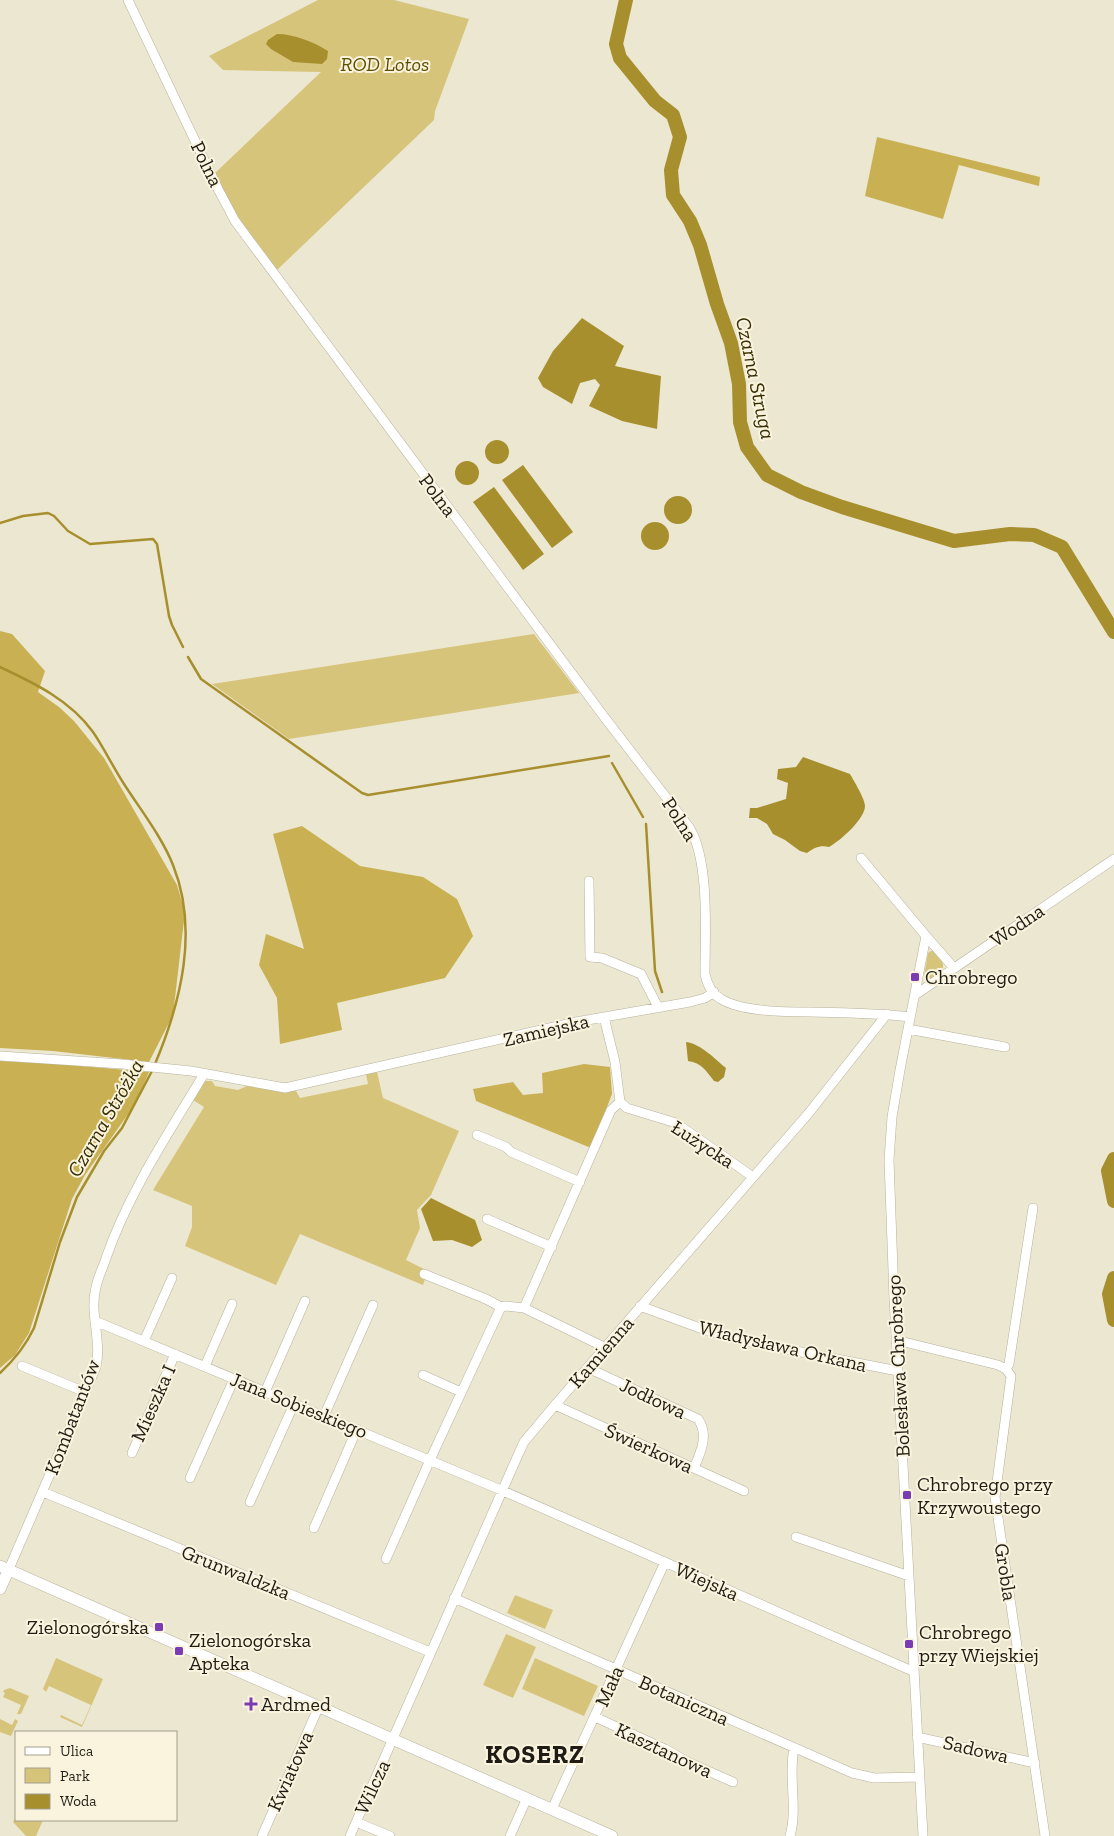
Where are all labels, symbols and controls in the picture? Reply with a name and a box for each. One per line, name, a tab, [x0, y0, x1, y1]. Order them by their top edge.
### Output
park label: ROD Lotos	[341, 52, 429, 76]
street label: Polna	[186, 137, 228, 191]
water label: Czarna Struga	[731, 315, 781, 441]
street label: Polna	[414, 469, 462, 522]
street label: Polna	[657, 792, 703, 846]
street label: Wodna	[985, 898, 1049, 952]
place label: Chrobrego	[925, 965, 1017, 989]
marker: Chrobrego	[909, 971, 921, 983]
street label: Zamiejska	[501, 1008, 592, 1052]
water label: Czarna Stróżka	[61, 1055, 149, 1181]
street label: Łużycka	[667, 1115, 739, 1173]
street label: Bolesława Chrobrego	[881, 1274, 915, 1458]
street label: Kamienna	[563, 1311, 639, 1393]
street label: Władysława Orkana	[697, 1315, 870, 1377]
street label: Kombatantów	[39, 1355, 105, 1478]
street label: Mieszka I	[125, 1361, 181, 1445]
street label: Jana Sobieskiego	[227, 1367, 371, 1443]
street label: Jodłowa	[616, 1372, 690, 1424]
street label: Świerkowa	[601, 1418, 697, 1478]
place label: Chrobrego przy Krzywoustego	[917, 1472, 1054, 1519]
marker: Chrobrego przy Krzywoustego	[901, 1489, 913, 1501]
street label: Grunwaldzka	[178, 1539, 294, 1605]
street label: Grobla	[990, 1541, 1022, 1603]
street label: Wiejska	[671, 1556, 743, 1606]
place label: Zielonogórska	[27, 1615, 149, 1639]
place label: Chrobrego przy Wiejskiej	[919, 1620, 1039, 1667]
marker: Zielonogórska	[153, 1621, 165, 1633]
place label: Zielonogórska Apteka	[189, 1628, 312, 1675]
marker: Chrobrego przy Wiejskiej	[903, 1638, 915, 1650]
marker: Zielonogórska Apteka	[173, 1645, 185, 1657]
street label: Mała	[589, 1662, 629, 1710]
street label: Botaniczna	[635, 1669, 733, 1731]
place label: Ardmed	[261, 1692, 331, 1716]
marker: Ardmed	[245, 1698, 257, 1710]
street label: Kasztanowa	[612, 1717, 717, 1783]
street label: Kwiatowa	[262, 1727, 318, 1815]
street label: Sadowa	[941, 1730, 1011, 1768]
legend	[15, 1731, 178, 1821]
district label: KOSERZ	[485, 1739, 585, 1769]
text: Ulica	[60, 1742, 93, 1760]
street label: Wilcza	[349, 1756, 395, 1818]
text: Park	[60, 1767, 90, 1785]
text: Woda	[60, 1792, 97, 1810]

